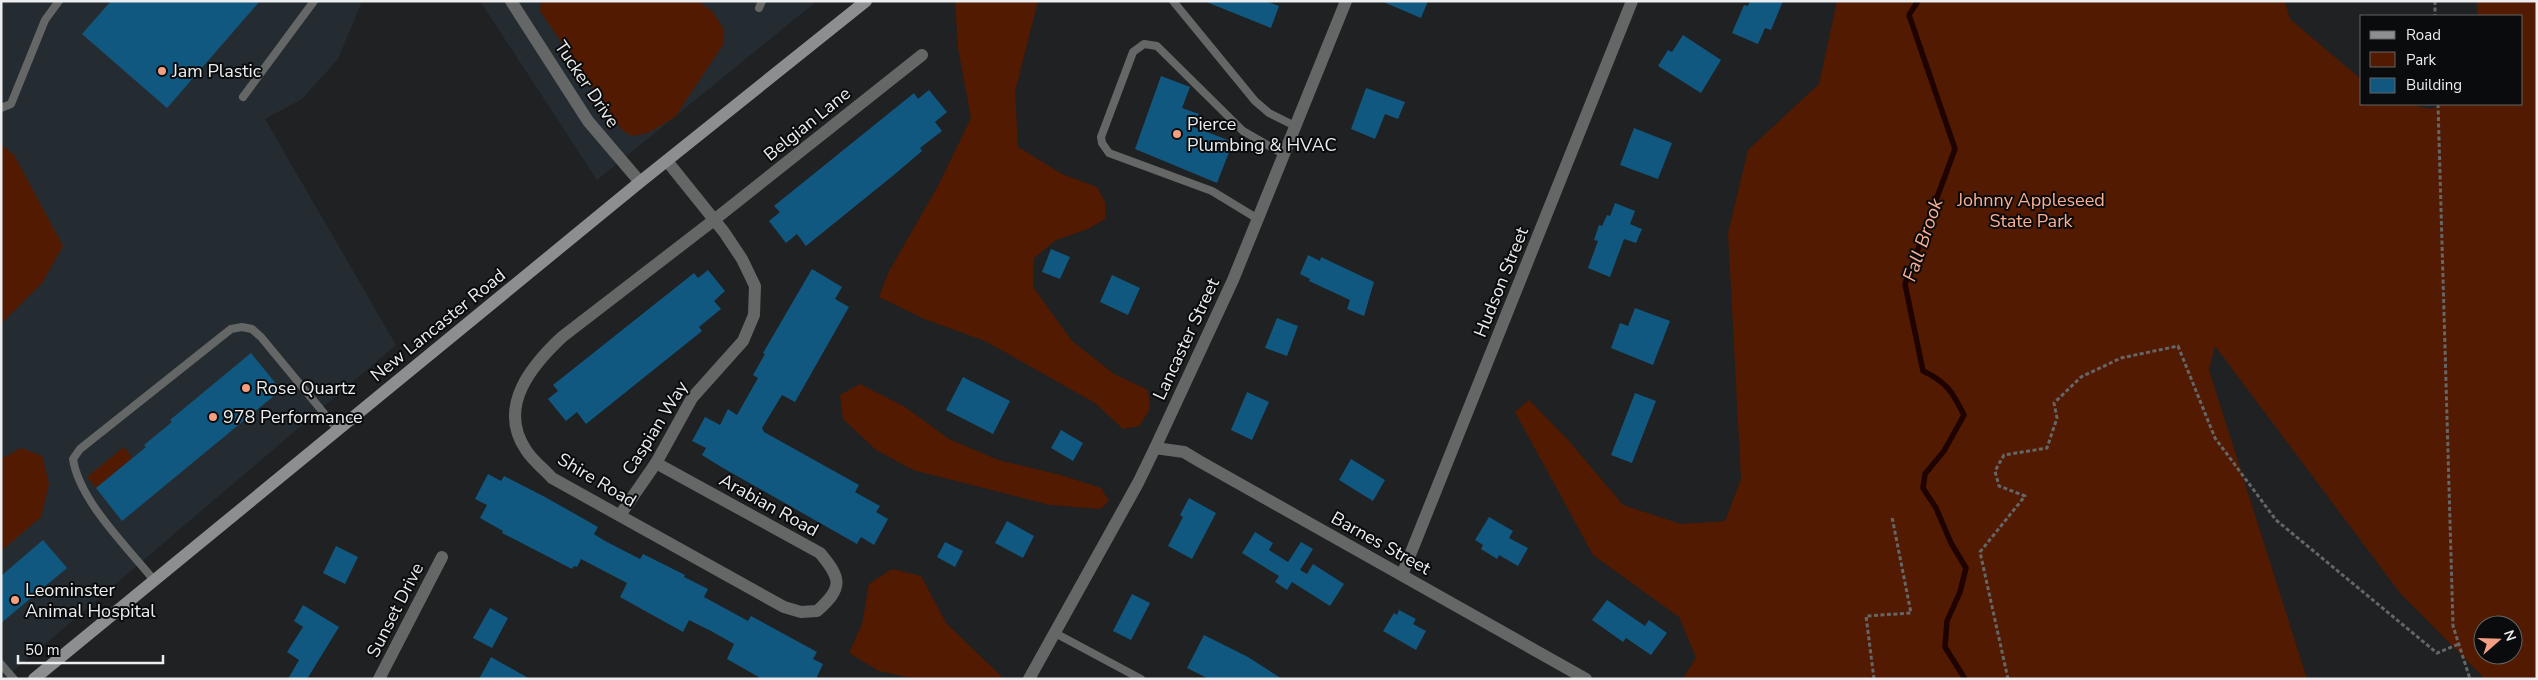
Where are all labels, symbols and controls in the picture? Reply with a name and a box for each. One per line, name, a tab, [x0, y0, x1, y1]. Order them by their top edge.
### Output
legend	[2360, 15, 2523, 105]
text: Road	[2406, 25, 2441, 45]
street label: Tucker Drive	[549, 36, 625, 132]
text: Park	[2406, 50, 2436, 70]
place label: Jam Plastic	[171, 59, 261, 83]
marker: Jam Plastic	[156, 65, 168, 77]
text: Building	[2406, 75, 2462, 95]
street label: Belgian Lane	[759, 82, 855, 166]
place label: Pierce Plumbing & HVAC	[1187, 112, 1337, 157]
marker: Pierce Plumbing & HVAC	[1171, 128, 1183, 140]
park label: Johnny Appleseed State Park	[1956, 188, 2105, 233]
water label: Fall Brook	[1897, 194, 1950, 285]
street label: Hudson Street	[1468, 223, 1534, 341]
street label: New Lancaster Road	[365, 263, 511, 387]
street label: Lancaster Street	[1147, 274, 1225, 404]
place label: Rose Quartz	[256, 376, 356, 400]
street label: Caspian Way	[617, 376, 694, 480]
marker: Rose Quartz	[240, 382, 252, 394]
place label: 978 Performance	[223, 405, 363, 429]
marker: 978 Performance	[207, 411, 219, 423]
street label: Shire Road	[553, 447, 641, 513]
street label: Arabian Road	[715, 468, 823, 542]
street label: Barnes Street	[1327, 506, 1436, 581]
street label: Sunset Drive	[361, 559, 429, 661]
place label: Leominster Animal Hospital	[25, 578, 156, 623]
marker: Leominster Animal Hospital	[9, 594, 21, 606]
north arrow	[2473, 615, 2523, 665]
text: N	[2499, 628, 2520, 644]
scale bar	[18, 632, 162, 664]
text: 50 m	[25, 640, 60, 660]

